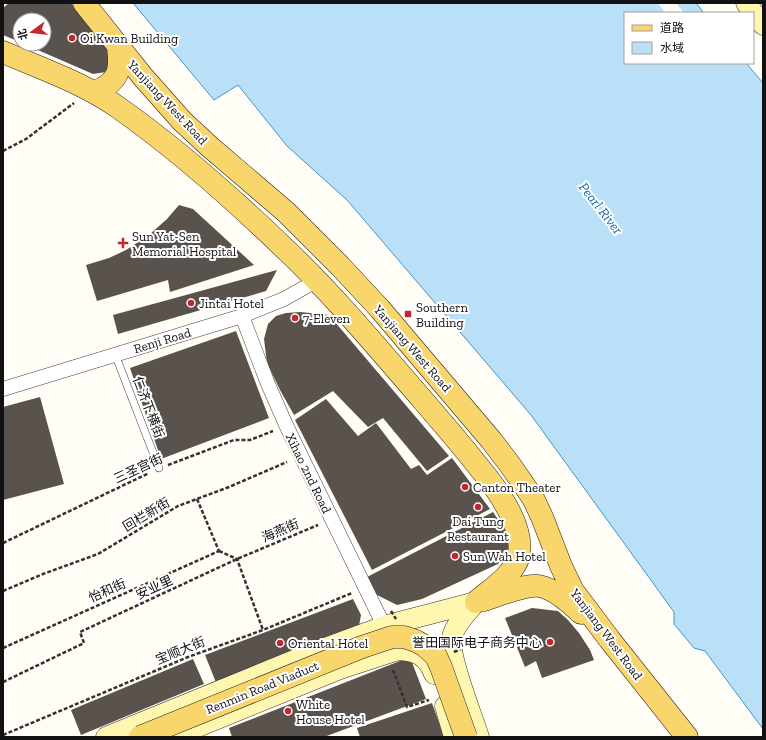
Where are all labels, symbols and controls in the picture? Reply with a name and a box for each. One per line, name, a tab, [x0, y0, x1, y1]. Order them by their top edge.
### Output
north arrow	[12, 12, 52, 52]
legend	[624, 12, 754, 64]
text: 道路	[660, 21, 684, 35]
text: 北	[15, 27, 31, 41]
place label: Oi Kwan Building	[80, 31, 178, 46]
marker: Oi Kwan Building	[67, 33, 77, 43]
text: 水域	[660, 41, 684, 55]
street label: Yanjiang West Road	[123, 56, 211, 148]
water label: Pearl River	[575, 179, 626, 238]
place label: Sun Yat-Sen Memorial Hospital	[132, 229, 237, 259]
marker: Sun Yat-Sen Memorial Hospital	[117, 237, 129, 249]
place label: Jintai Hotel	[199, 296, 265, 311]
marker: Jintai Hotel	[186, 298, 196, 308]
place label: Southern Building	[416, 300, 469, 330]
street label: Yanjiang West Road	[369, 301, 454, 395]
marker: Southern Building	[403, 309, 413, 319]
place label: 7-Eleven	[303, 311, 351, 326]
marker: 7-Eleven	[290, 313, 300, 323]
street label: Renji Road	[132, 325, 193, 357]
street label: 仁济下横街	[130, 374, 167, 440]
street label: Xihao 2nd Road	[283, 431, 334, 516]
street label: 三圣宫街	[111, 451, 165, 486]
place label: Canton Theater	[473, 480, 561, 495]
marker: Canton Theater	[460, 482, 470, 492]
street label: 回栏新街	[120, 495, 172, 534]
marker: Dai Tung Restaurant	[473, 502, 483, 512]
place label: Dai Tung Restaurant	[447, 514, 509, 544]
street label: 海燕街	[259, 516, 301, 545]
place label: Sun Wah Hotel	[463, 549, 546, 564]
marker: Sun Wah Hotel	[450, 551, 460, 561]
street label: 安业里	[133, 572, 175, 602]
street label: 怡和街	[86, 576, 128, 605]
street label: Yanjiang West Road	[566, 585, 646, 683]
street label: 宝顺大街	[153, 634, 207, 667]
place label: 誉田国际电子商务中心	[412, 635, 542, 650]
place label: Oriental Hotel	[288, 636, 369, 651]
marker: 誉田国际电子商务中心	[545, 637, 555, 647]
marker: Oriental Hotel	[275, 638, 285, 648]
street label: Renmin Road Viaduct	[204, 658, 321, 717]
place label: White House Hotel	[296, 697, 365, 727]
marker: White House Hotel	[283, 706, 293, 716]

